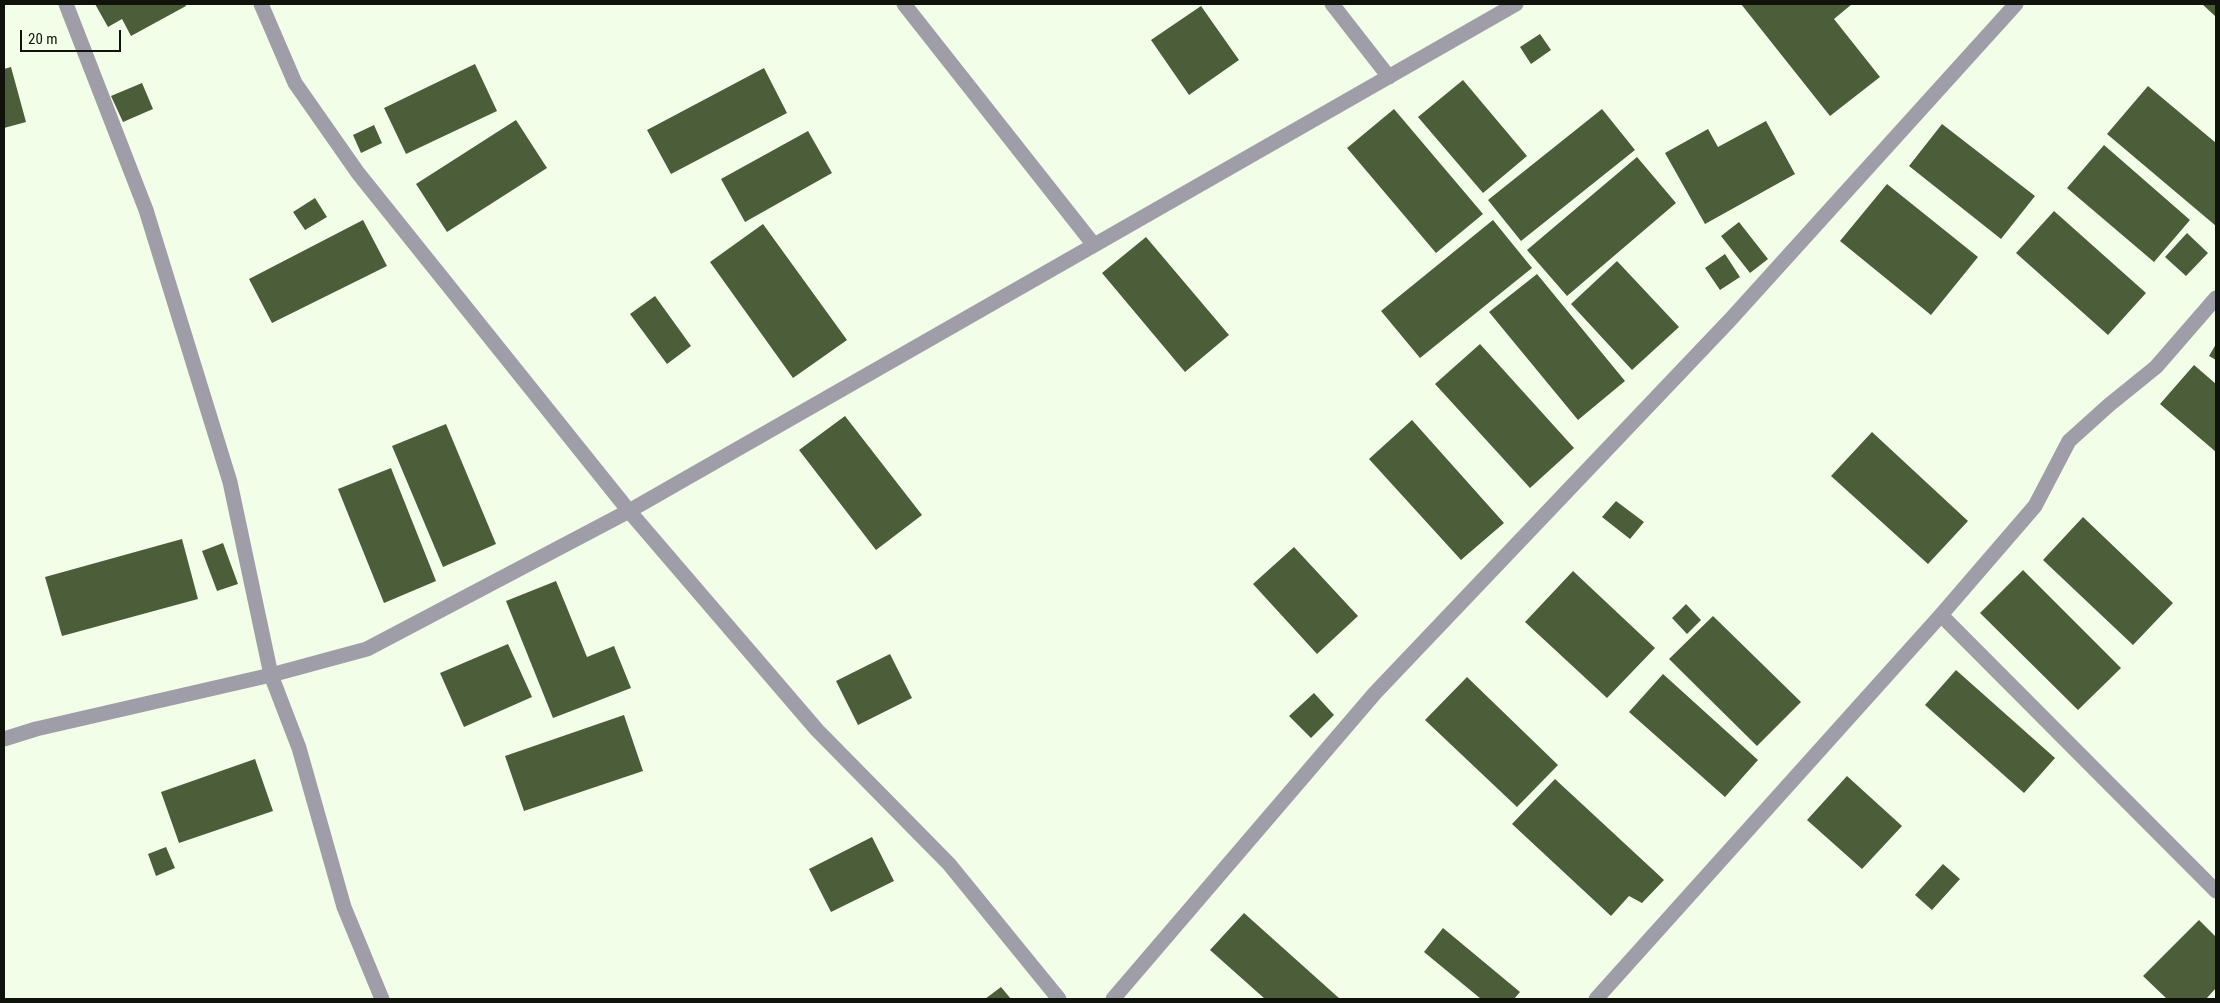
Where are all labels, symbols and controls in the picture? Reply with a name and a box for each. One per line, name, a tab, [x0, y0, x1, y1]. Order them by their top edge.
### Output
scale bar	[22, 20, 124, 52]
text: 20 m	[28, 30, 58, 48]

